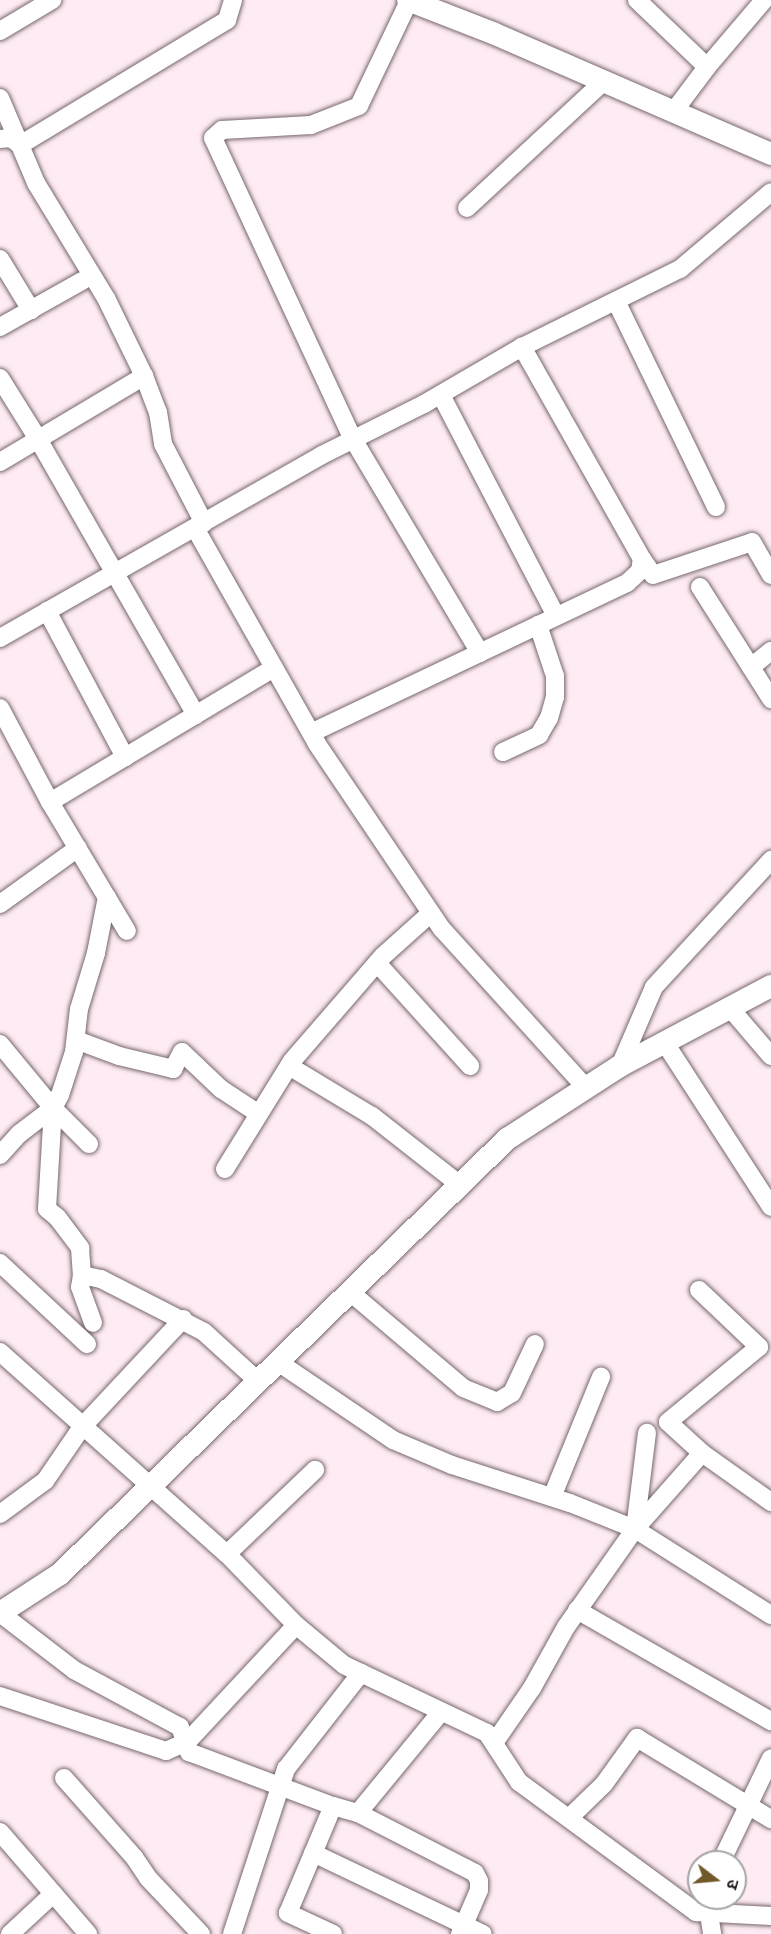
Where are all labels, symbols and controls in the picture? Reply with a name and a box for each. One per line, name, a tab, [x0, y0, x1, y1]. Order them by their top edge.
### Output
north arrow	[687, 1850, 747, 1910]
text: उ	[722, 1877, 743, 1892]

